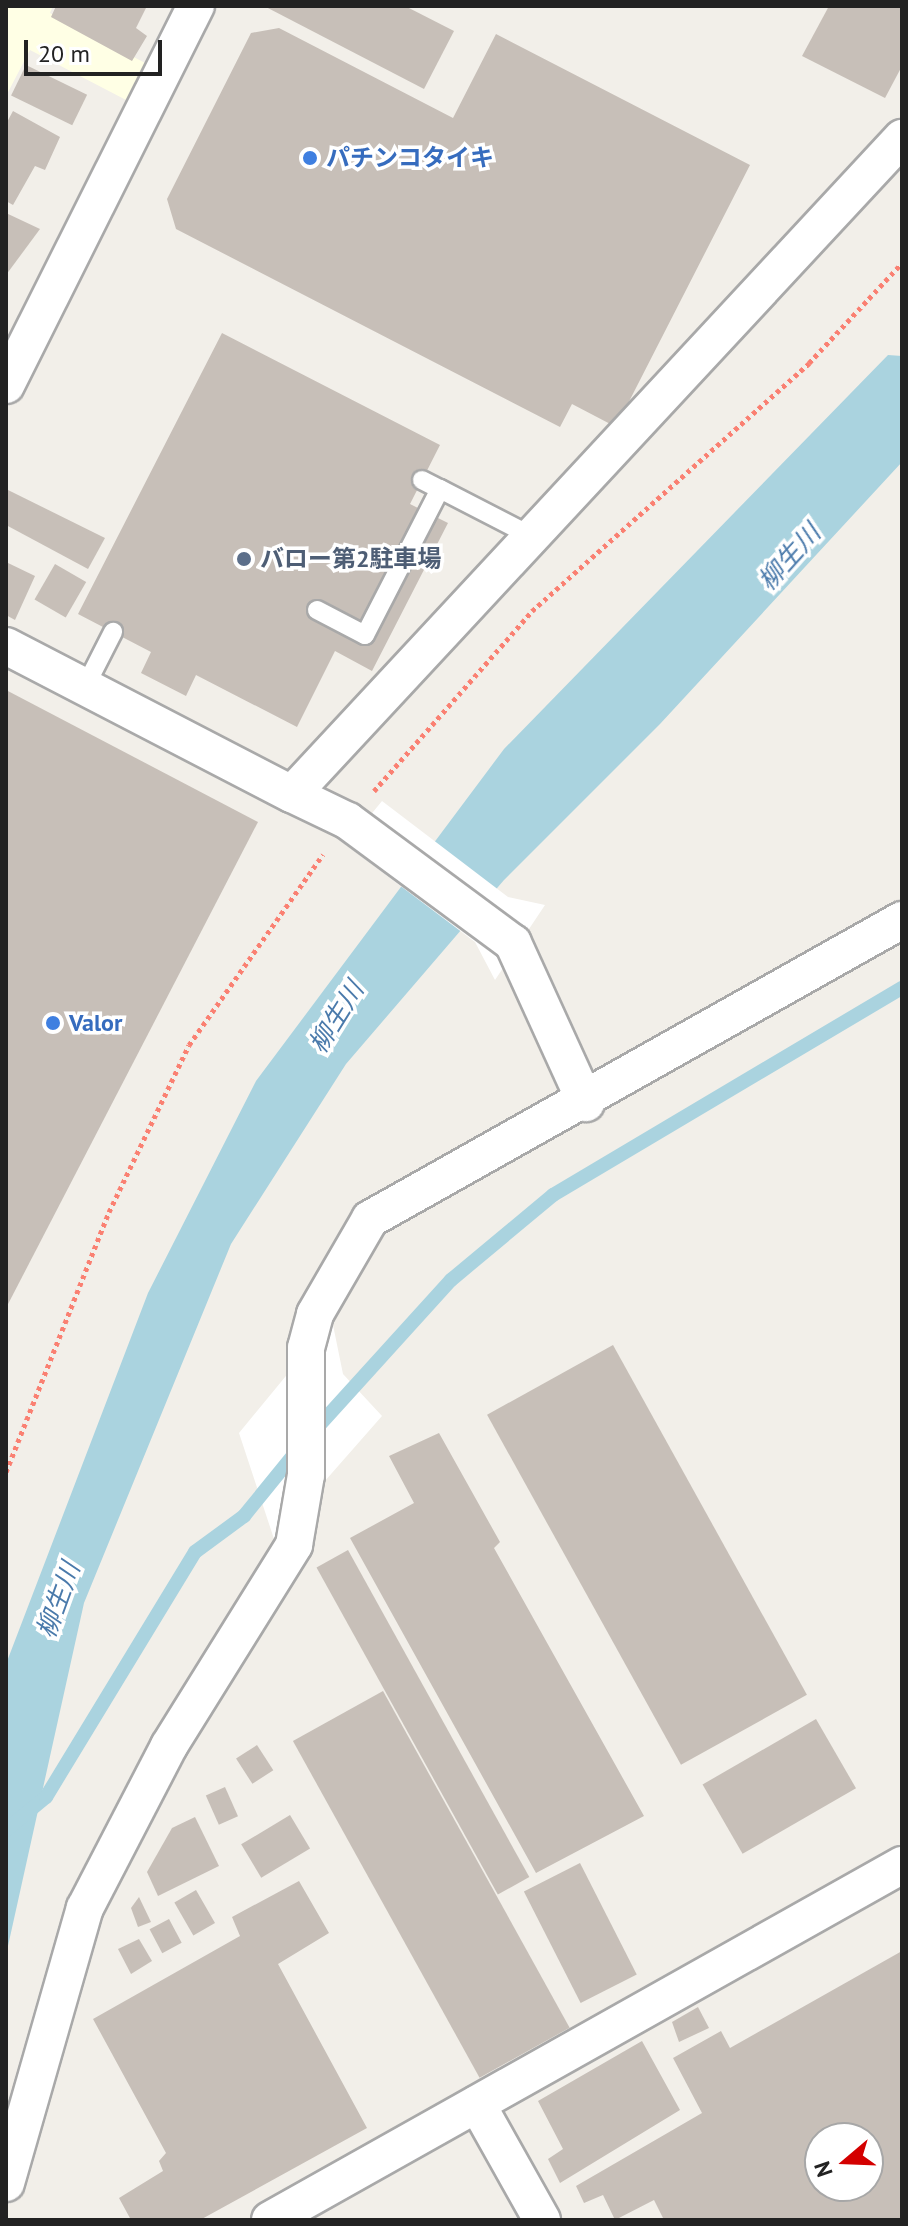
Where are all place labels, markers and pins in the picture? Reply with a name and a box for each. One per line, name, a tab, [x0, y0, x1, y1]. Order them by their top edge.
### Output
place label: パチンコタイキ	[326, 144, 494, 172]
marker: パチンコタイキ	[301, 149, 319, 167]
place label: バロー第2駐車場	[260, 545, 442, 573]
marker: バロー第2駐車場	[235, 550, 253, 568]
place label: Valor	[69, 1009, 122, 1037]
marker: Valor	[44, 1014, 62, 1032]

